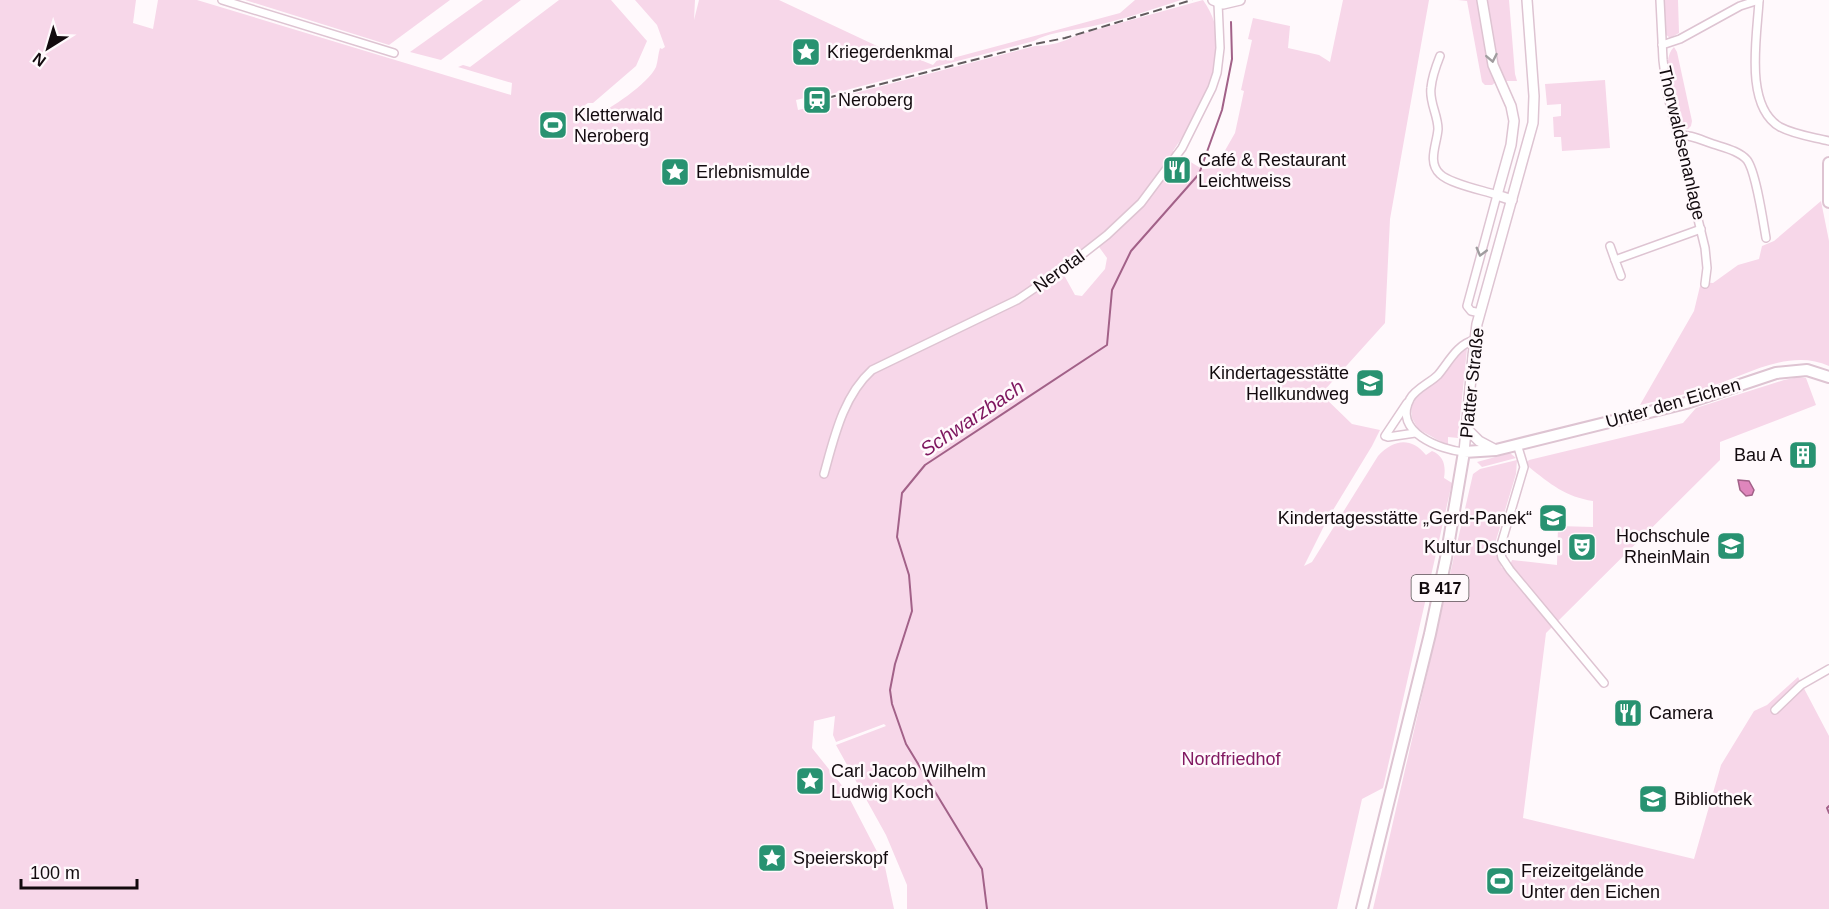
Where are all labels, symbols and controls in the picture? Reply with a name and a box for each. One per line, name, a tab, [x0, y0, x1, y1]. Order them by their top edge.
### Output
north arrow	[18, 18, 78, 78]
place icon: Kriegerdenkmal	[790, 36, 822, 68]
place label: Kriegerdenkmal	[827, 42, 953, 62]
text: N	[30, 49, 49, 70]
one-way arrow	[1485, 52, 1498, 62]
street label: Thorwaldsenanlage	[1655, 64, 1709, 222]
station icon: Neroberg	[801, 84, 833, 116]
place label: Neroberg	[838, 90, 913, 110]
place label: Kletterwald Neroberg	[574, 105, 663, 146]
sports icon: Kletterwald Neroberg	[537, 109, 569, 141]
place label: Café & Restaurant Leichtweiss	[1198, 150, 1346, 191]
restaurant icon: Café & Restaurant Leichtweiss	[1161, 154, 1193, 186]
place icon: Erlebnismulde	[659, 156, 691, 188]
place label: Erlebnismulde	[696, 162, 810, 182]
street label: Nerotal	[1030, 246, 1088, 296]
one-way arrow	[1476, 247, 1489, 257]
street label: Platter Straße	[1456, 327, 1488, 439]
place label: Kindertagesstätte Hellkundweg	[1209, 363, 1349, 404]
school or university icon: Kindertagesstätte Hellkundweg	[1354, 367, 1386, 399]
street label: Unter den Eichen	[1603, 374, 1743, 432]
water label: Schwarzbach	[916, 375, 1028, 461]
building icon: Bau A	[1787, 439, 1819, 471]
place label: Bau A	[1734, 445, 1782, 465]
school or university icon: Kindertagesstätte „Gerd-Panek“	[1537, 502, 1569, 534]
place label: Kindertagesstätte „Gerd-Panek“	[1278, 508, 1532, 528]
place label: Hochschule RheinMain	[1616, 526, 1710, 567]
school or university icon: Hochschule RheinMain	[1715, 530, 1747, 562]
theatre icon: Kultur Dschungel	[1566, 531, 1598, 563]
place label: Kultur Dschungel	[1424, 537, 1561, 557]
road number: B 417	[1412, 575, 1468, 601]
restaurant icon: Camera	[1612, 697, 1644, 729]
place label: Camera	[1649, 703, 1714, 723]
park label: Nordfriedhof	[1181, 749, 1282, 769]
place label: Carl Jacob Wilhelm Ludwig Koch	[831, 761, 986, 802]
place icon: Carl Jacob Wilhelm Ludwig Koch	[794, 765, 826, 797]
school or university icon: Bibliothek	[1637, 783, 1669, 815]
place label: Bibliothek	[1674, 789, 1753, 809]
place icon: Speierskopf	[756, 842, 788, 874]
place label: Speierskopf	[793, 848, 889, 868]
scale bar	[21, 852, 136, 890]
place label: Freizeitgelände Unter den Eichen	[1521, 861, 1660, 902]
text: 100 m	[30, 863, 80, 883]
sports icon: Freizeitgelände Unter den Eichen	[1484, 865, 1516, 897]

